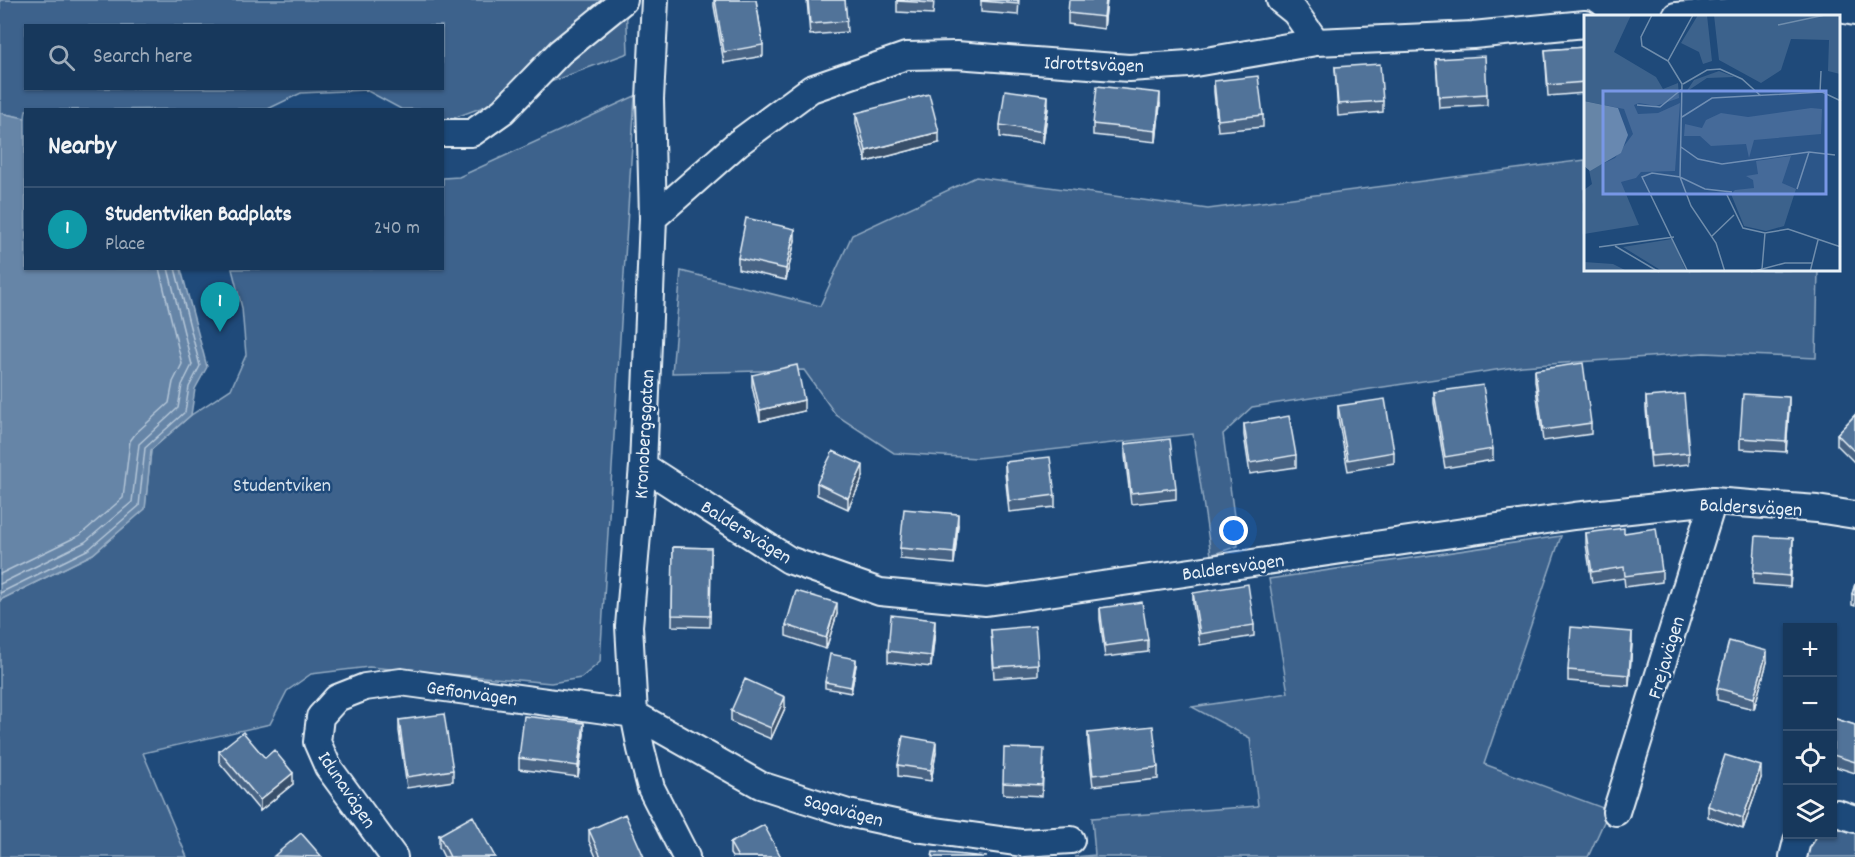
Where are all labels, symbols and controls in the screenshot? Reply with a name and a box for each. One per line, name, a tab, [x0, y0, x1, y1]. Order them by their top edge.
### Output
inset map	[1584, 15, 1840, 272]
search box	[24, 24, 444, 90]
icon: search	[45, 41, 78, 74]
text: Search here	[93, 42, 192, 73]
street label: Idrottsvägen	[1043, 50, 1144, 82]
text: Nearby	[48, 129, 116, 166]
text: Studentviken Badplats	[105, 200, 292, 231]
text: 1	[65, 215, 70, 243]
text: 240 m	[374, 215, 420, 243]
text: Place	[105, 231, 145, 259]
pin: 1	[200, 282, 240, 332]
street label: Kronobergsgatan	[629, 369, 663, 500]
park label: Studentviken	[233, 473, 331, 501]
street label: Baldersvägen	[1699, 492, 1803, 526]
street label: Baldersvägen	[694, 494, 796, 573]
your location	[1219, 516, 1248, 545]
street label: Baldersvägen	[1181, 548, 1286, 590]
street label: Frejavägen	[1642, 613, 1694, 703]
map controls	[1783, 623, 1837, 839]
button: +	[1783, 623, 1837, 677]
street label: Gefionvägen	[424, 675, 519, 715]
button: −	[1783, 677, 1837, 731]
button: locate	[1783, 731, 1837, 785]
street label: Idunavägen	[309, 746, 382, 835]
button: layers	[1783, 785, 1837, 839]
street label: Sagavägen	[800, 788, 886, 836]

